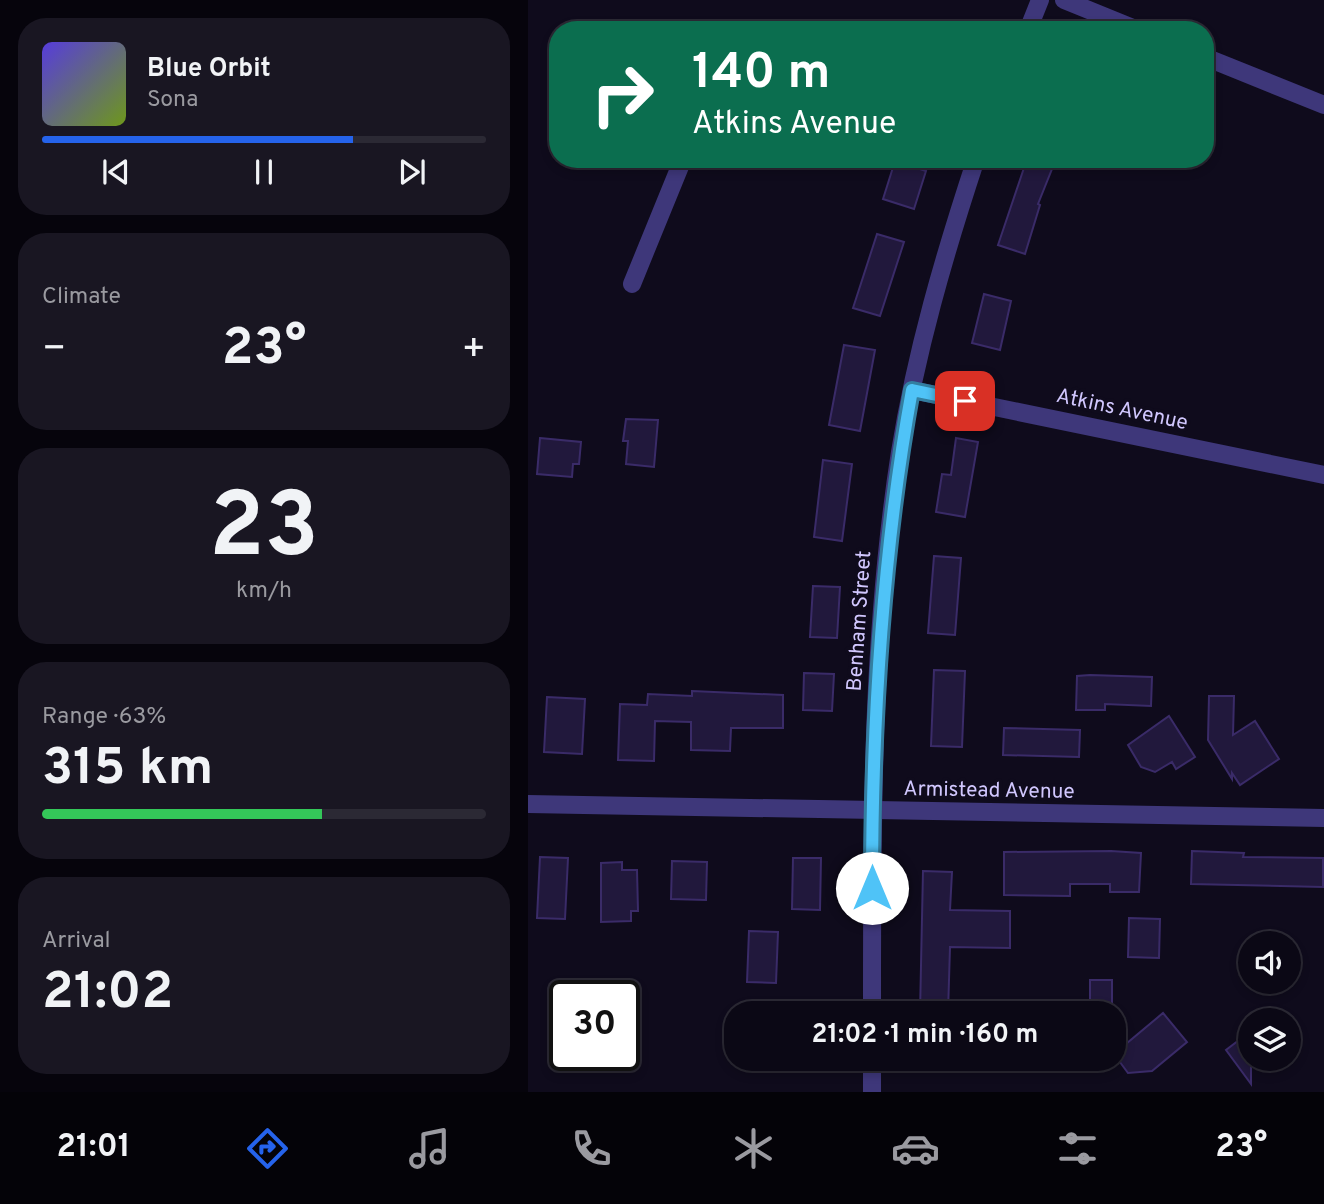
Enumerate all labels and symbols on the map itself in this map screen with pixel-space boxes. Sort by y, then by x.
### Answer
pin [935,371,995,431]
street label: Atkins Avenue [1054,383,1190,437]
street label: Benham Street [842,550,878,692]
street label: Armistead Avenue [903,776,1075,806]
position arrow [835,851,909,925]
speed limit sign: 30 [549,980,640,1071]

